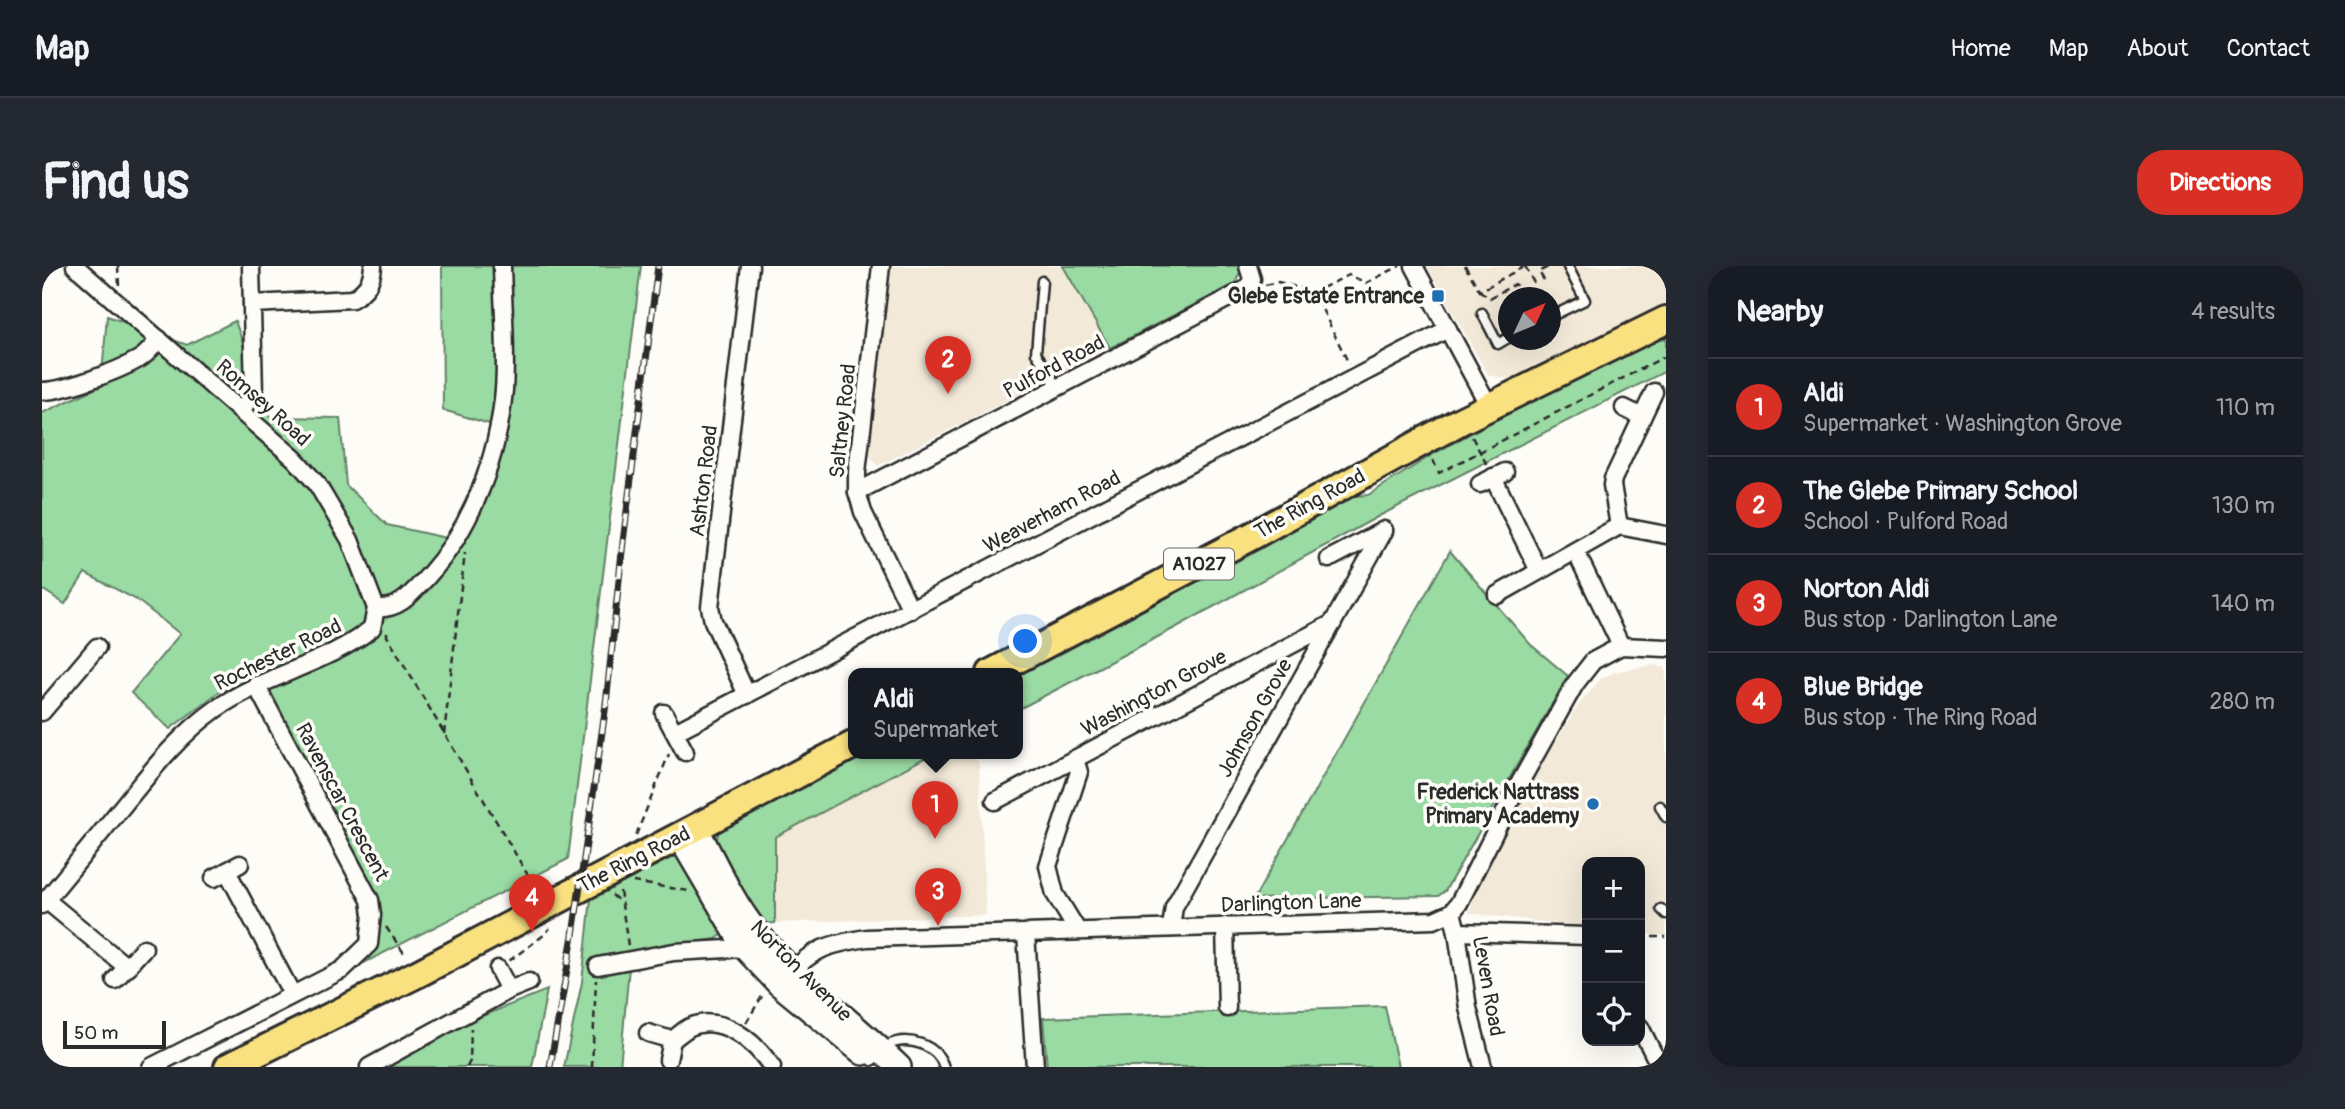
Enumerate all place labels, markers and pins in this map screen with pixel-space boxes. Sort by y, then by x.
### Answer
place label: Glebe Estate Entrance [1228,283,1425,310]
marker: Glebe Estate Entrance [1430,288,1446,304]
pin: 2 [925,336,971,394]
place label: Frederick Nattrass Primary Academy [1417,779,1580,830]
pin: 1 [912,781,958,839]
marker: Frederick Nattrass Primary Academy [1585,796,1601,812]
pin: 3 [915,868,961,926]
pin: 4 [509,874,555,932]

